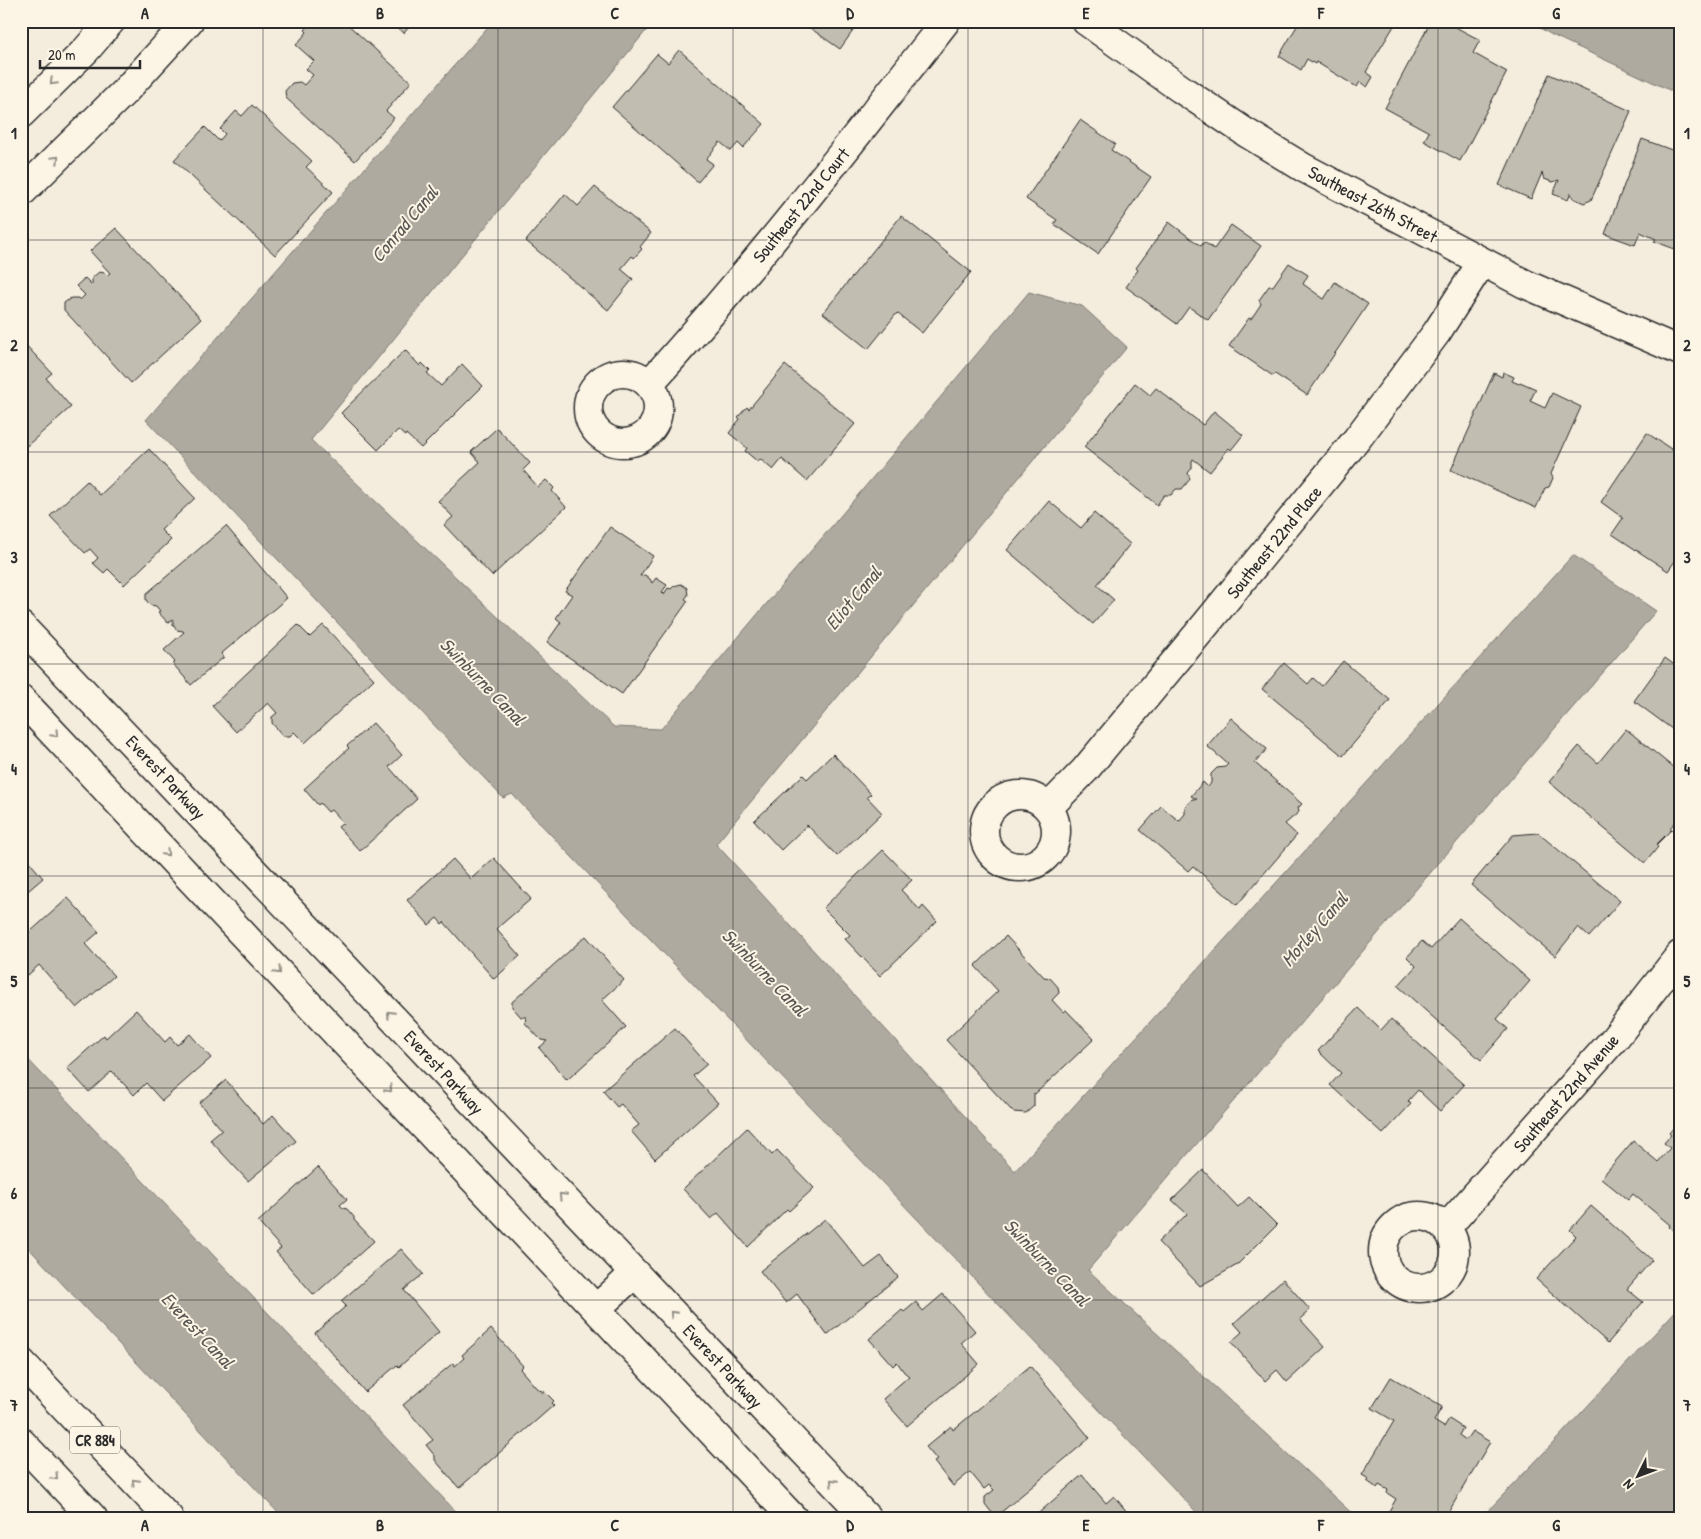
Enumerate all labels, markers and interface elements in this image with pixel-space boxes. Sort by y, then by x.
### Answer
text: A [141,2,149,24]
text: B [376,2,384,24]
text: C [611,2,620,24]
text: D [846,2,854,24]
text: E [1082,2,1090,24]
text: F [1317,2,1325,24]
text: G [1552,2,1560,24]
scale bar [40,38,140,70]
text: 20 m [48,44,75,65]
one-way arrow [50,76,59,85]
text: 1 [11,122,17,144]
text: 1 [1684,122,1690,144]
street label: Southeast 22nd Court [747,142,856,268]
one-way arrow [50,156,59,165]
street label: Southeast 26th Street [1304,159,1443,249]
water label: Conrad Canal [364,180,444,268]
text: 2 [10,334,18,356]
text: 2 [1683,334,1691,356]
street label: Southeast 22nd Place [1221,480,1327,604]
text: 3 [10,546,18,568]
text: 3 [1683,546,1691,568]
water label: Eliot Canal [819,560,888,635]
water label: Swinburne Canal [435,631,532,731]
one-way arrow [49,729,58,738]
street label: Everest Parkway [120,729,212,825]
text: 4 [11,758,17,780]
text: 4 [1684,758,1690,780]
one-way arrow [160,847,169,856]
water label: Morley Canal [1275,886,1354,972]
water label: Swinburne Canal [717,922,814,1022]
one-way arrow [272,965,281,974]
text: 5 [11,970,18,992]
text: 5 [1684,970,1691,992]
one-way arrow [387,1011,396,1020]
street label: Everest Parkway [398,1024,490,1120]
street label: Southeast 22nd Avenue [1507,1028,1625,1158]
one-way arrow [384,1083,393,1092]
text: 6 [11,1182,18,1204]
text: 6 [1684,1182,1691,1204]
one-way arrow [559,1192,568,1201]
water label: Swinburne Canal [999,1212,1096,1312]
water label: Everest Canal [156,1286,241,1375]
one-way arrow [670,1310,679,1319]
street label: Everest Parkway [677,1318,769,1414]
text: 7 [9,1394,18,1416]
text: 7 [1682,1394,1691,1416]
road number: CR 884 [70,1426,120,1454]
north arrow [1614,1452,1664,1502]
one-way arrow [49,1472,58,1481]
text: N [1618,1476,1638,1494]
one-way arrow [132,1479,141,1488]
one-way arrow [830,1479,839,1488]
text: A [141,1514,149,1536]
text: B [376,1514,384,1536]
text: C [611,1514,620,1536]
text: D [846,1514,854,1536]
text: E [1082,1514,1090,1536]
text: F [1317,1514,1325,1536]
text: G [1552,1514,1560,1536]

